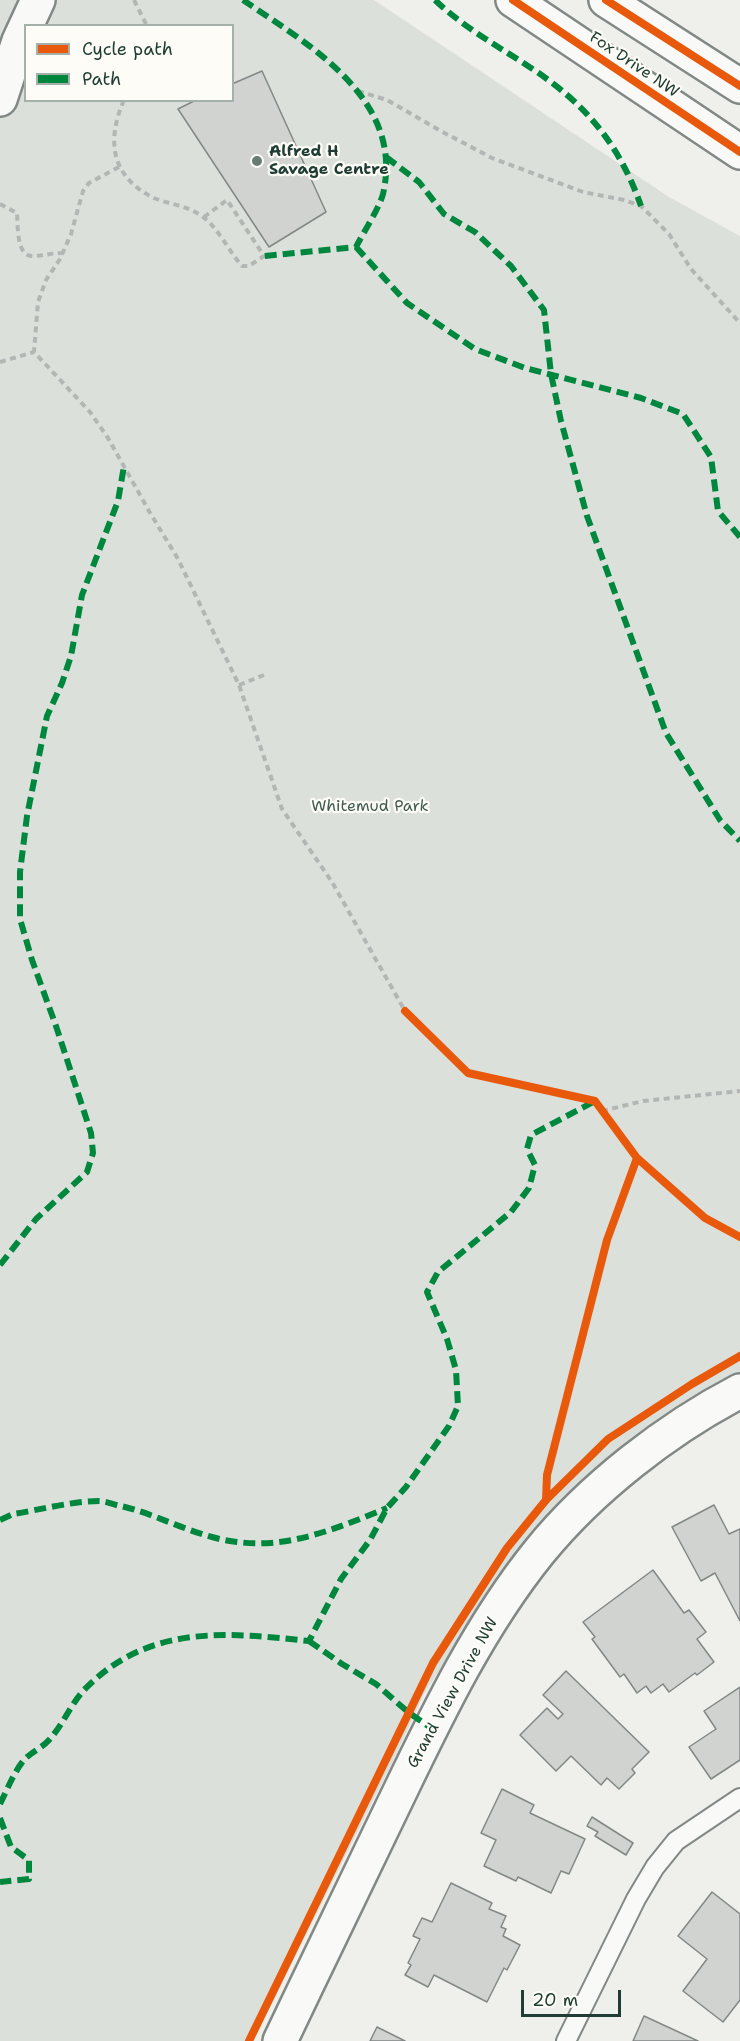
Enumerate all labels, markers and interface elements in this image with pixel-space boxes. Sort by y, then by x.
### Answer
legend [24,24,234,102]
street label: Fox Drive NW [586,28,682,102]
text: Cycle path [82,37,173,61]
text: Path [82,67,121,91]
place label: Alfred H Savage Centre [269,142,389,180]
marker: Alfred H Savage Centre [250,154,264,168]
park label: Whitemud Park [311,797,429,817]
street label: Grand View Drive NW [404,1614,502,1772]
scale bar [524,1978,624,2016]
text: 20 m [532,1988,578,2012]

